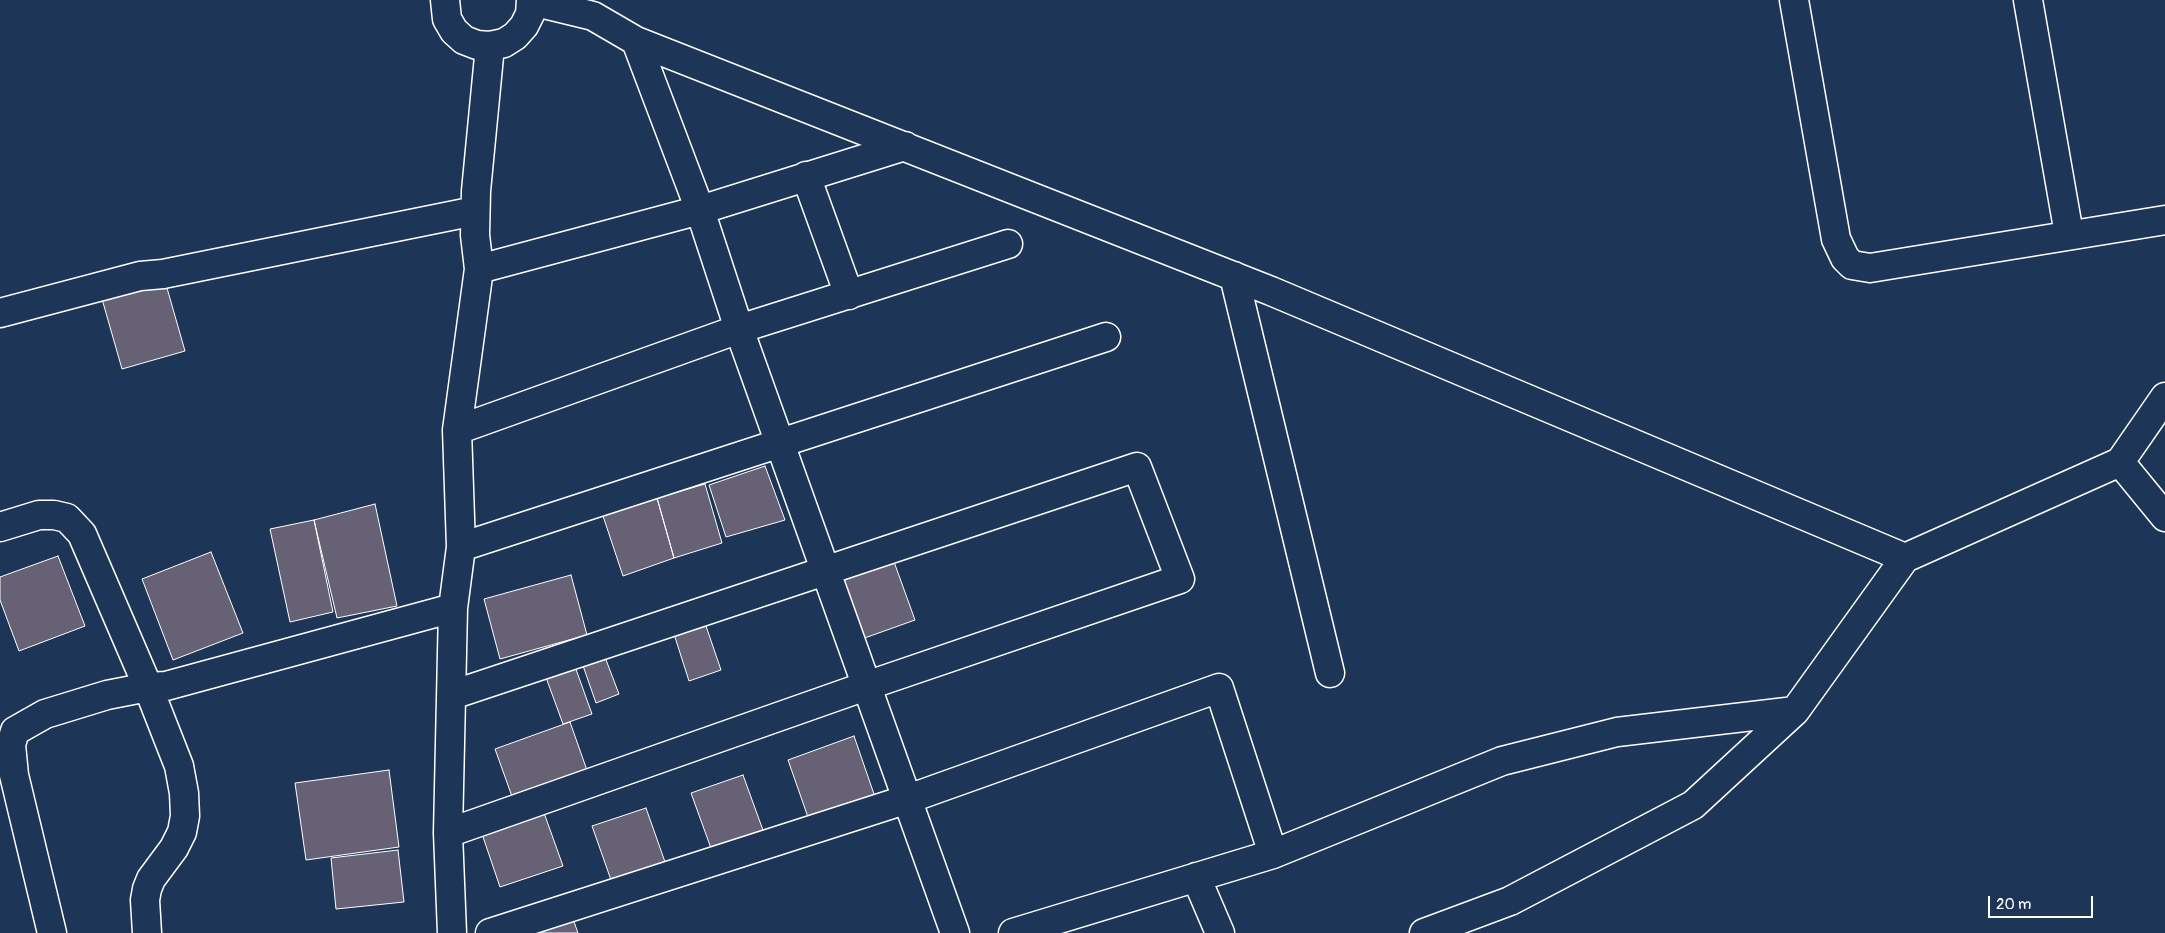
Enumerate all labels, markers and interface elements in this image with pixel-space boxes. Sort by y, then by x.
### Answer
scale bar [1990,886,2095,918]
text: 20 m [1996,895,2031,914]

